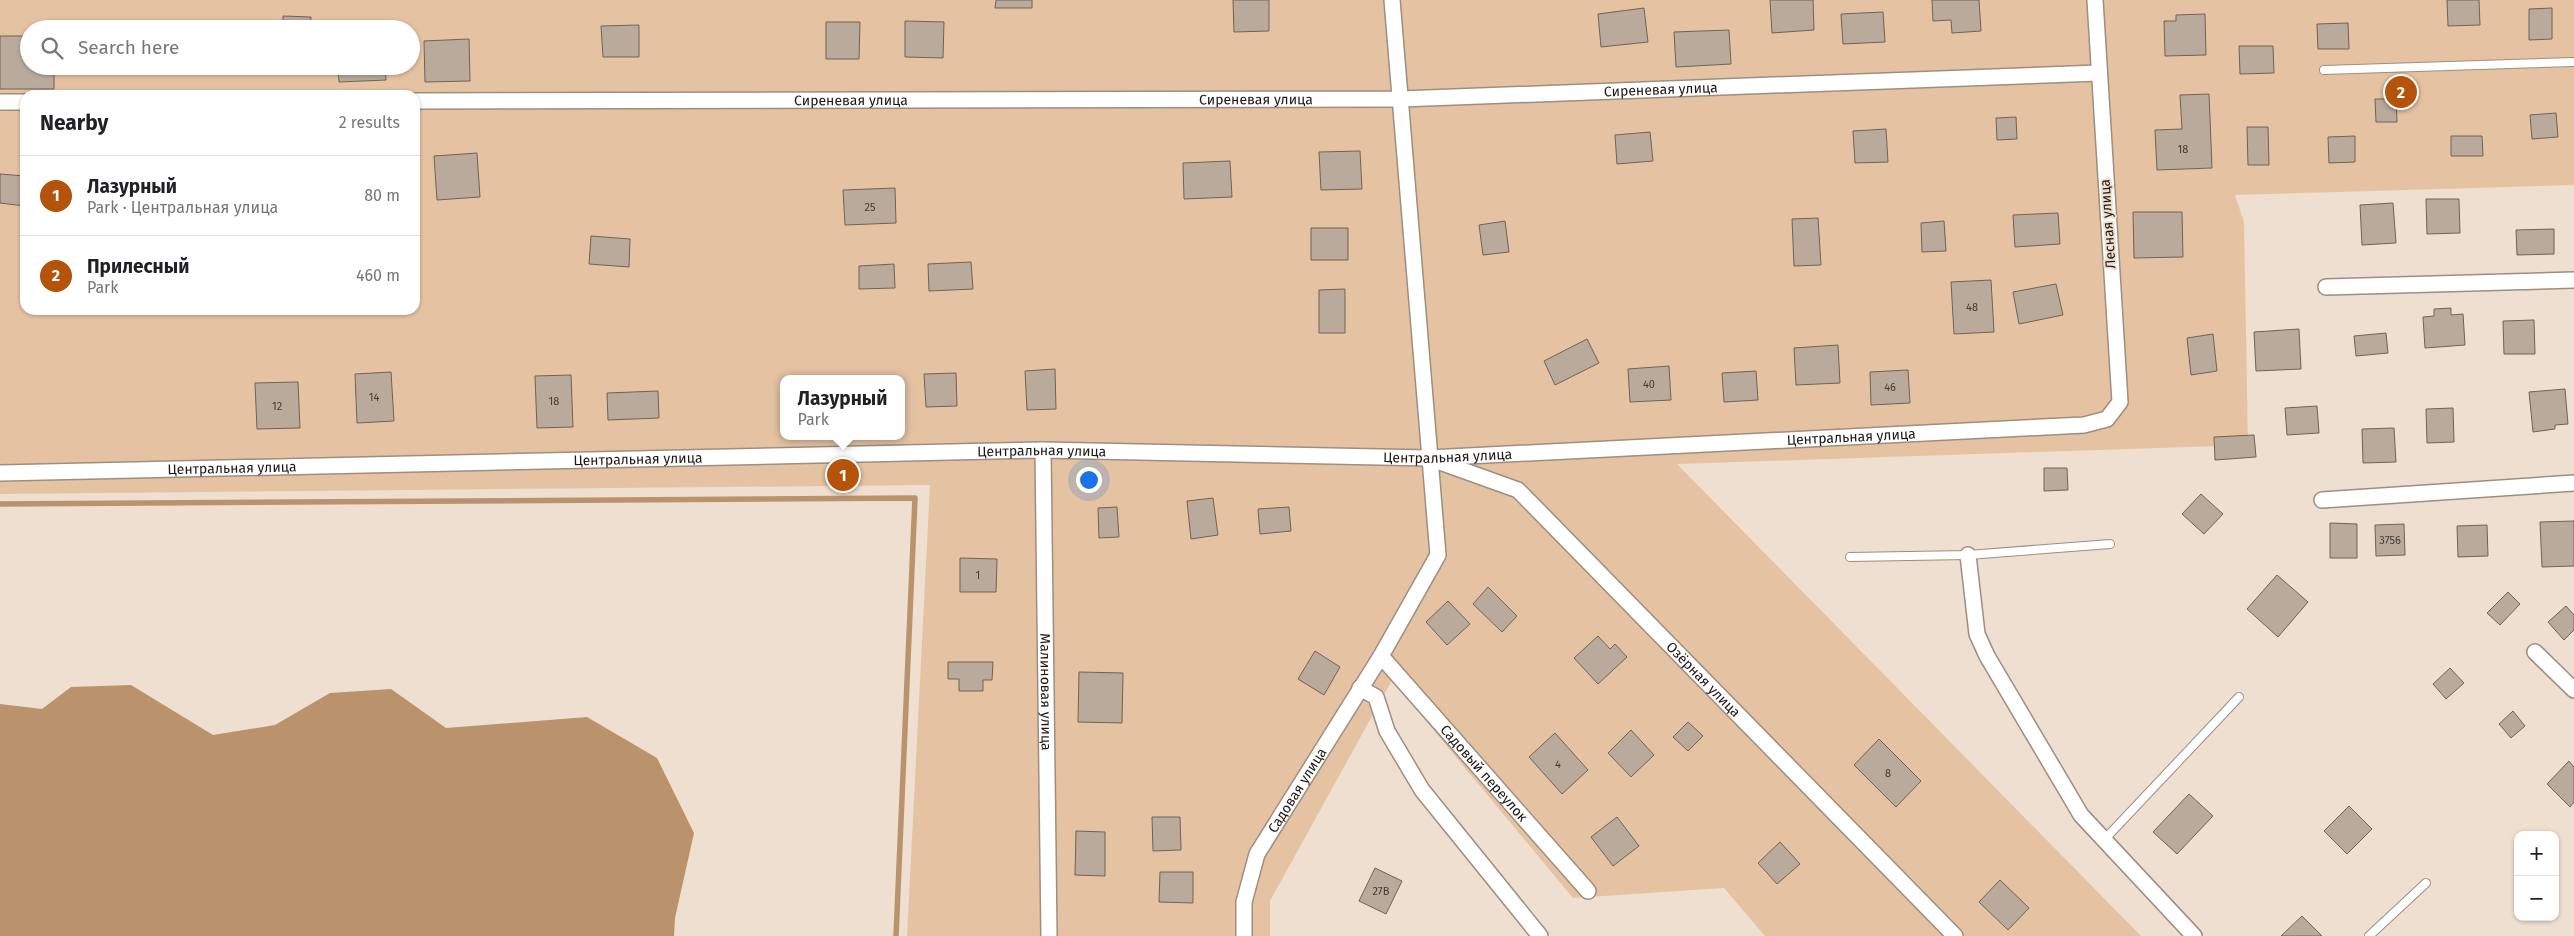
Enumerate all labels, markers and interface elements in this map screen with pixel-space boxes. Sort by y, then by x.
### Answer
search box [20,20,420,75]
icon: search [38,34,66,62]
text: Search here [78,36,179,59]
pin: 2 [2385,73,2417,111]
street label: Сиреневая улица [1604,79,1718,100]
street label: Сиреневая улица [1199,91,1313,108]
street label: Сиреневая улица [794,92,908,109]
text: Nearby [40,110,108,136]
text: 2 results [339,113,400,132]
house number: 18 [2178,143,2188,156]
text: Лазурный [87,175,177,198]
street label: Лесная улица [2096,179,2120,269]
text: 1 [52,186,60,205]
text: 80 m [364,186,400,205]
text: Park · Центральная улица [87,198,278,217]
house number: 25 [865,201,876,214]
text: Прилесный [87,255,189,278]
text: 2 [52,266,60,285]
text: 460 m [356,266,400,285]
text: Park [87,278,119,297]
house number: 48 [1966,301,1978,314]
popup [780,375,905,440]
house number: 40 [1643,378,1655,391]
house number: 46 [1884,381,1896,394]
text: Лазурный [798,387,887,410]
house number: 14 [369,391,379,404]
house number: 18 [549,395,559,408]
house number: 12 [272,400,282,413]
text: Park [798,410,829,429]
street label: Центральная улица [1786,425,1916,448]
street label: Центральная улица [977,441,1106,460]
street label: Центральная улица [1383,445,1513,467]
street label: Центральная улица [573,449,703,469]
pin: 1 [827,456,859,494]
street label: Центральная улица [167,458,297,478]
your location [1076,467,1102,493]
house number: 3756 [2379,534,2401,547]
house number: 1 [976,569,980,582]
street label: Малиновая улица [1037,633,1055,751]
street label: Озёрная улица [1663,638,1744,721]
street label: Садовый переулок [1437,721,1532,826]
street label: Садовая улица [1264,745,1330,836]
house number: 4 [1555,758,1561,771]
house number: 8 [1885,767,1891,780]
map controls [2514,831,2559,921]
button: + [2514,831,2559,876]
button: − [2514,876,2559,921]
house number: 27В [1373,885,1390,898]

